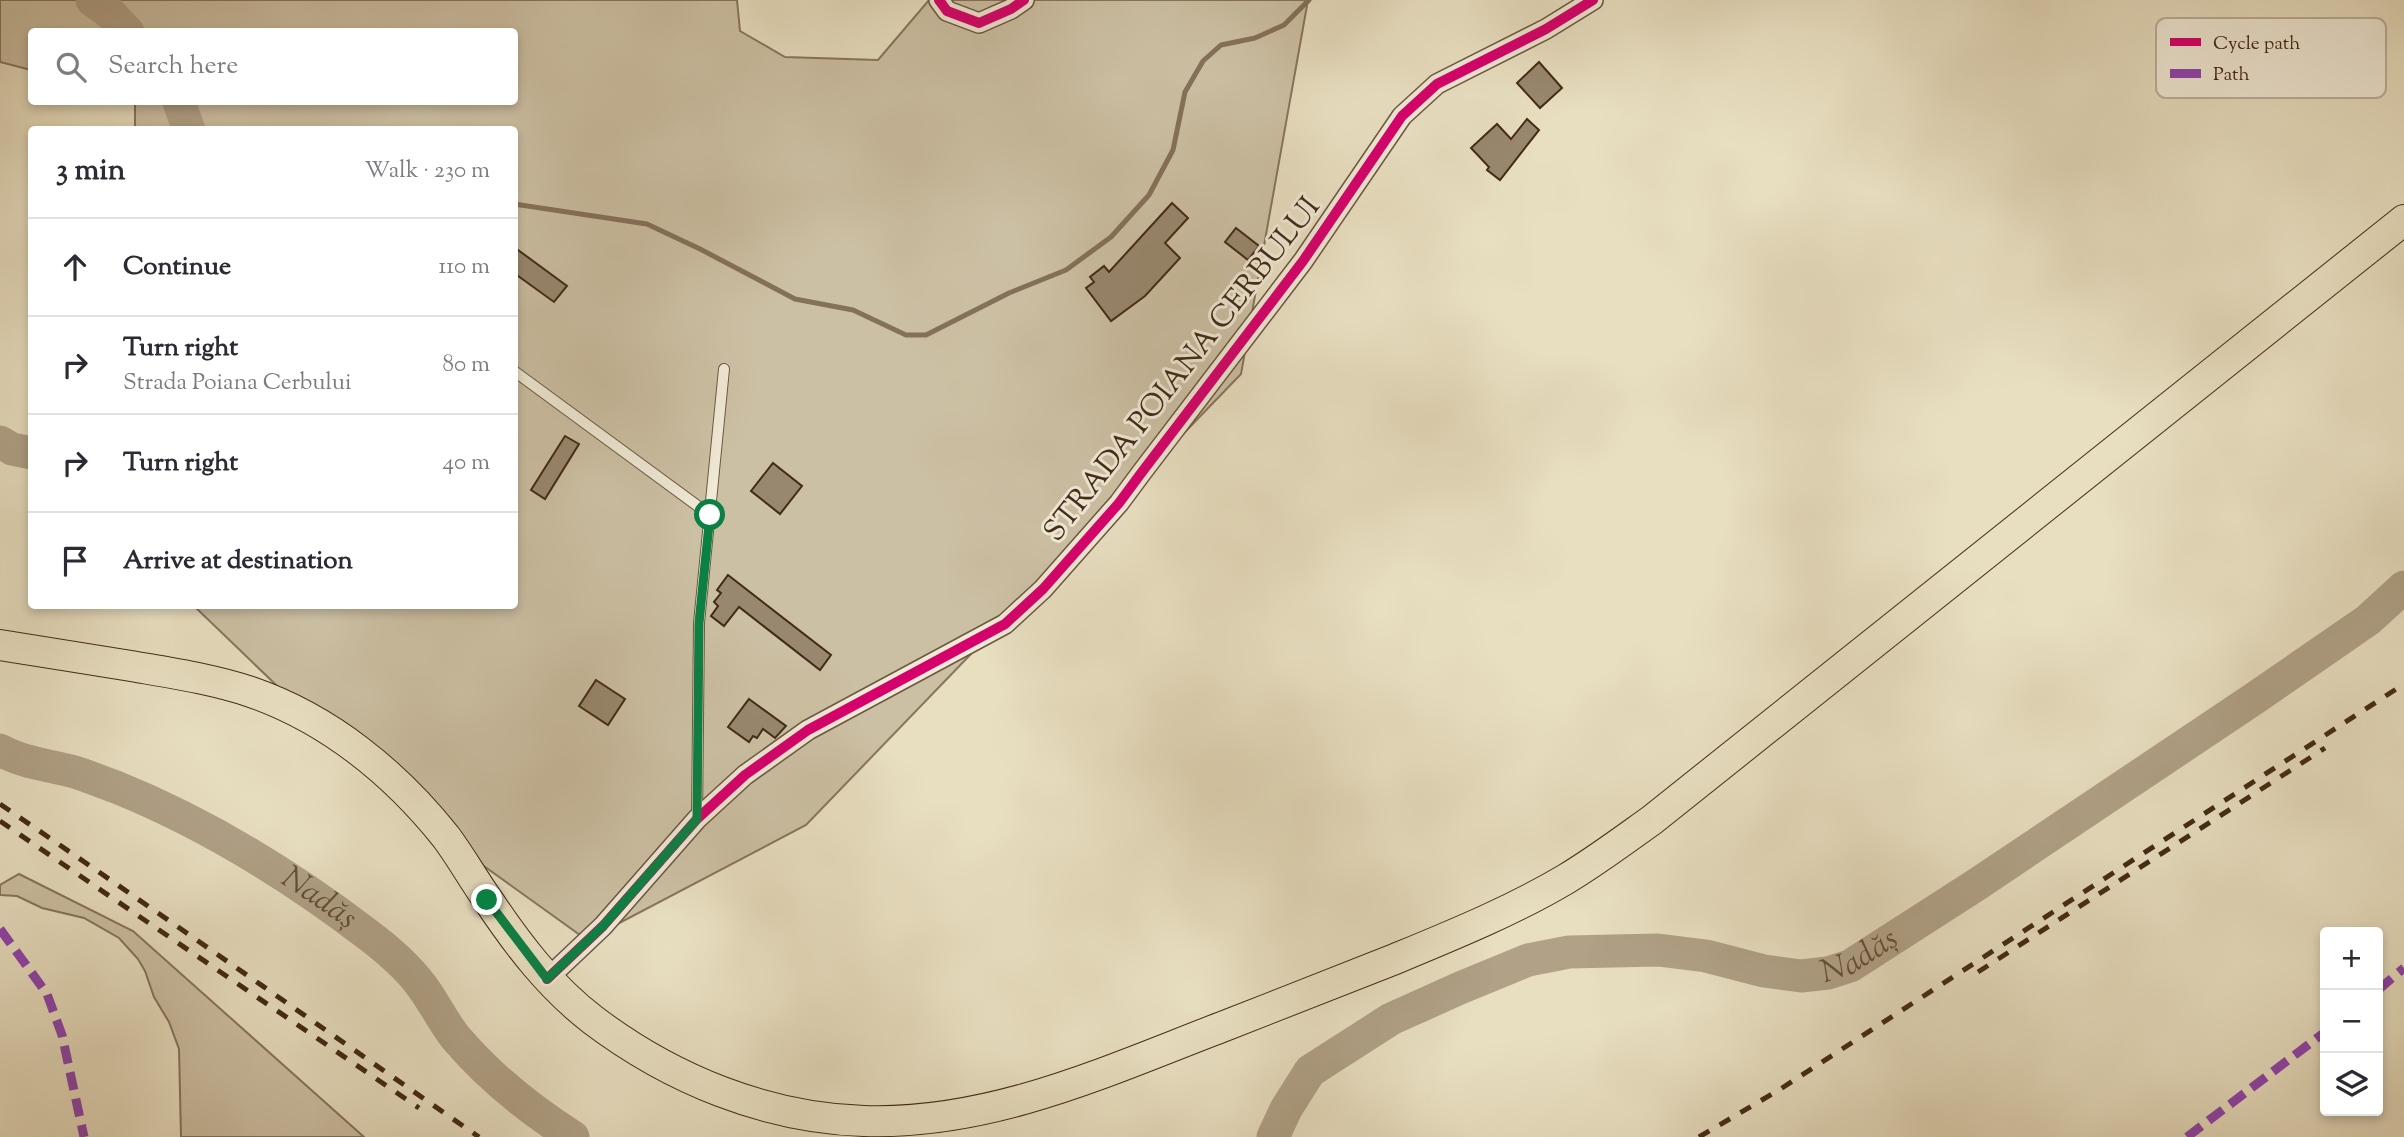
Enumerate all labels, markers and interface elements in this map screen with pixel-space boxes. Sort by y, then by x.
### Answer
legend [2156,18,2386,98]
search box [28,28,518,105]
text: Cycle path [2213,31,2300,58]
icon: search [52,48,90,86]
text: Search here [108,48,238,85]
text: Path [2213,62,2250,89]
text: 3 min [56,150,126,193]
text: Walk · 230 m [364,155,490,188]
street label: STRADA POIANA CERBULUI [1034,188,1332,552]
icon: ahead [56,248,94,286]
text: Continue [123,249,231,286]
text: 110 m [439,251,490,284]
text: Turn right [123,330,238,367]
icon: right [56,346,94,384]
text: 80 m [442,349,490,382]
text: Strada Poiana Cerbului [123,367,352,400]
icon: right [56,444,94,482]
text: Turn right [123,445,238,482]
text: 40 m [443,447,490,480]
route start [694,499,725,530]
icon: arrive [56,542,94,580]
text: Arrive at destination [123,543,353,580]
water label: Nadăș [271,856,366,942]
route end [471,884,502,915]
water label: Nadăș [1815,918,1908,997]
map controls [2320,927,2383,1116]
button: + [2320,927,2383,990]
button: − [2320,990,2383,1053]
button: layers [2320,1053,2383,1116]

